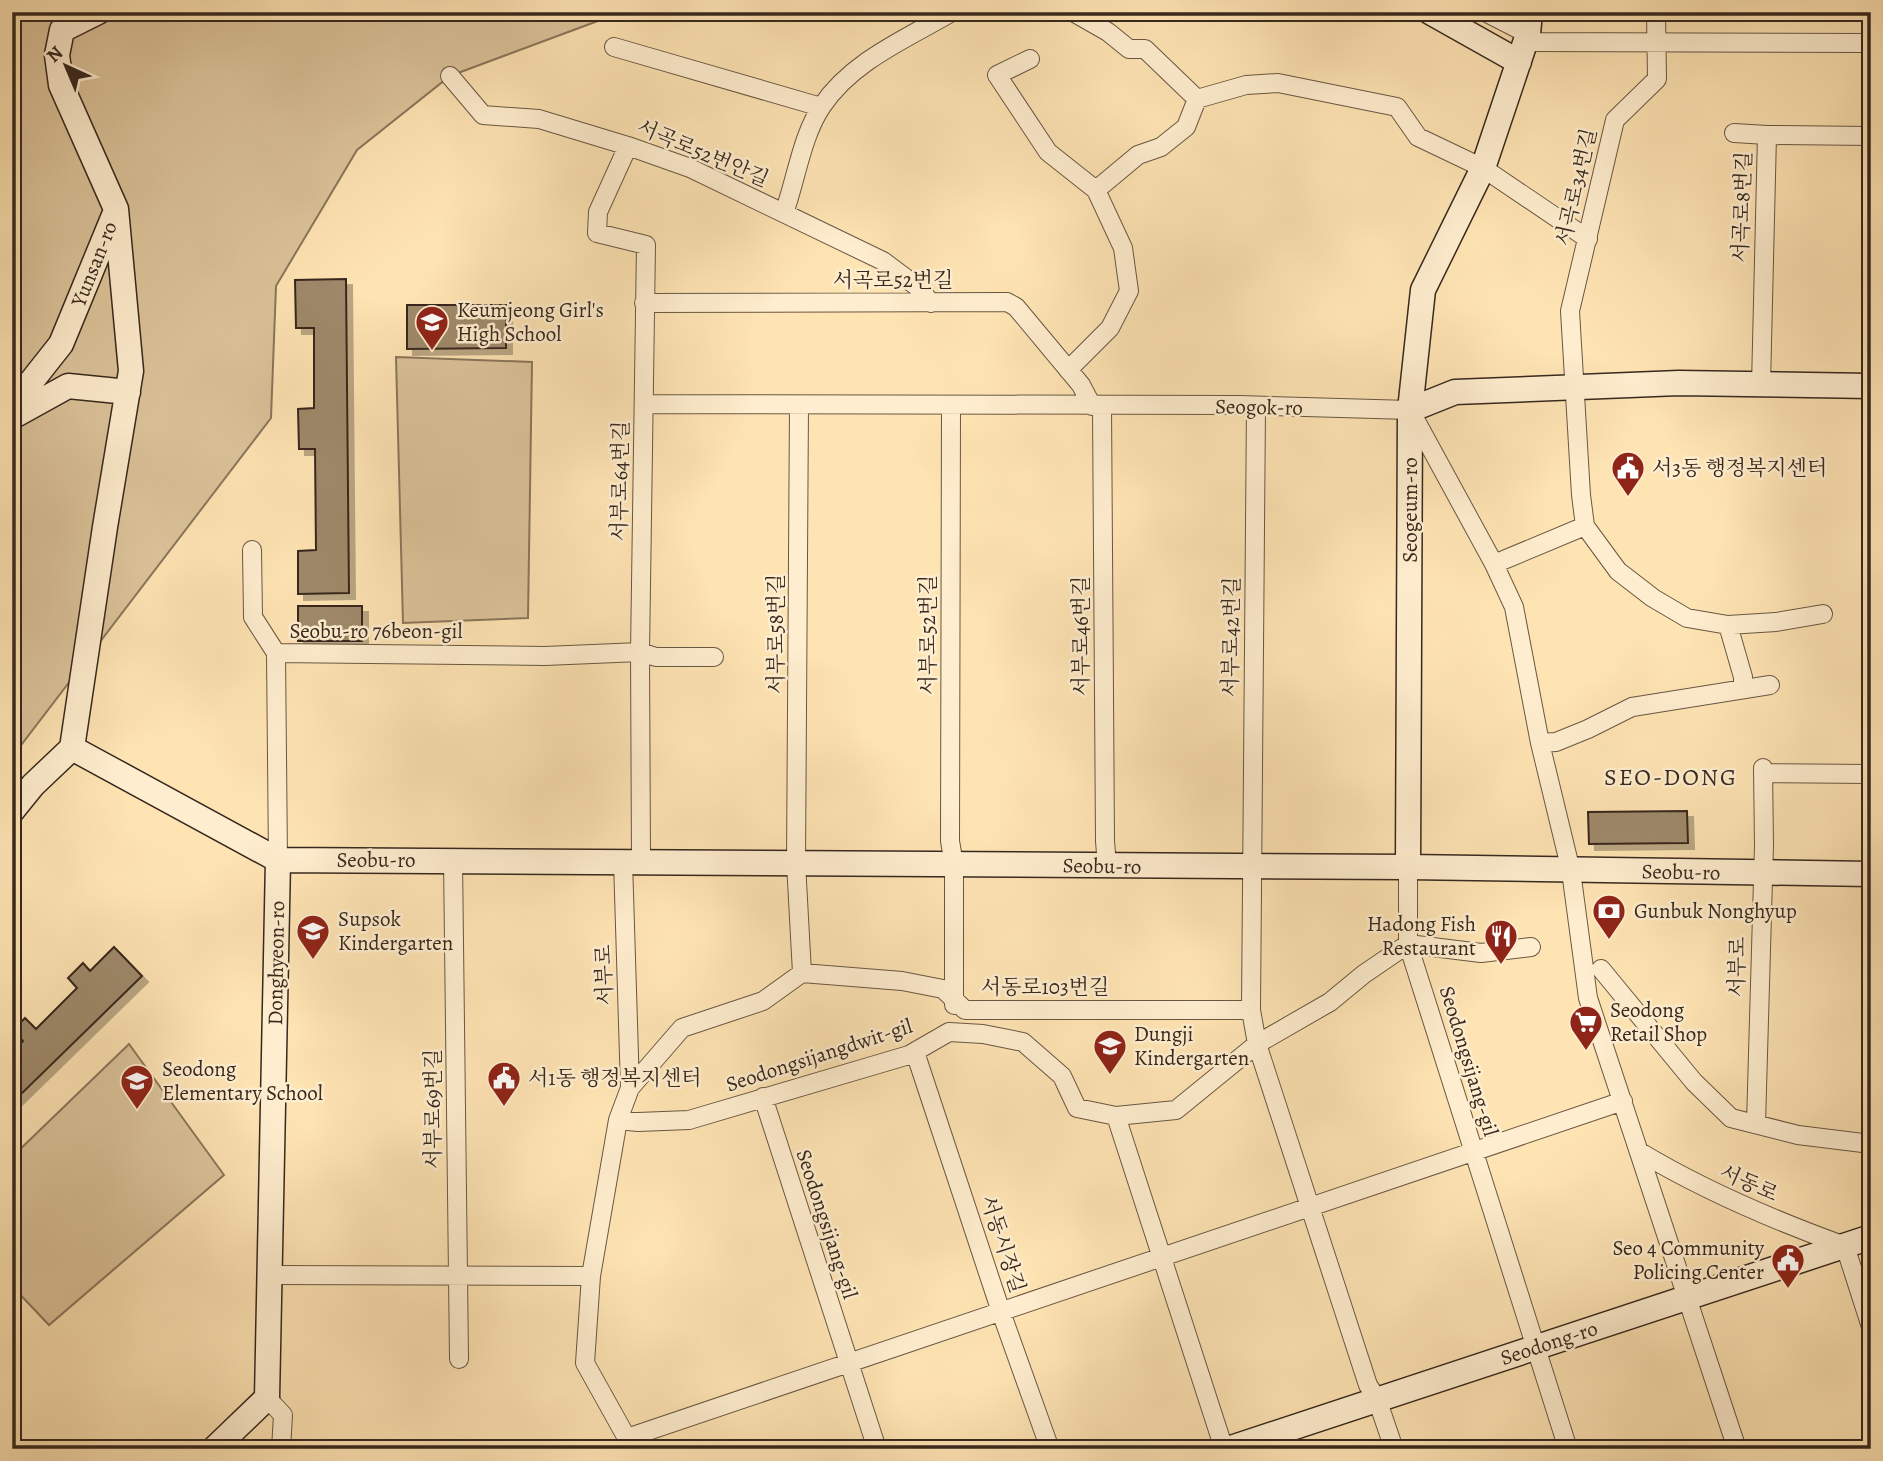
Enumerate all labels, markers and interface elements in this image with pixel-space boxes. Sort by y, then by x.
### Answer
north arrow [32,32,102,102]
text: N [41,40,69,69]
street label: 서곡로52번안길 [633,113,773,193]
street label: 서곡로34번길 [1549,126,1603,248]
street label: 서곡로8번길 [1726,151,1758,263]
street label: Yunsan-ro [64,217,124,312]
street label: 서곡로52번길 [833,266,953,294]
place label: Keumjeong Girl's High School [457,296,604,348]
school or university icon: Keumjeong Girl's High School [413,303,451,352]
street label: Seogok-ro [1215,392,1303,422]
street label: 서부로64번길 [605,420,635,542]
public building icon: 서3동 행정복지센터 [1609,449,1647,498]
place label: 서3동 행정복지센터 [1652,454,1827,482]
street label: Seogeum-ro [1396,457,1424,563]
street label: 서부로58번길 [762,574,790,694]
street label: 서부로52번길 [914,575,942,695]
street label: 서부로46번길 [1067,576,1095,696]
street label: 서부로42번길 [1216,576,1246,698]
street label: Seobu-ro 76beon-gil [289,617,463,645]
district label: SEO-DONG [1604,761,1738,793]
street label: Seobu-ro [337,846,415,874]
street label: Seobu-ro [1062,851,1142,881]
street label: Seobu-ro [1641,857,1721,887]
bank icon: Gunbuk Nonghyup [1590,892,1628,941]
place label: Gunbuk Nonghyup [1634,897,1797,925]
street label: Donghyeon-ro [261,900,291,1026]
place label: Supsok Kindergarten [338,905,453,957]
place label: Hadong Fish Restaurant [1367,910,1476,962]
school or university icon: Supsok Kindergarten [294,912,332,961]
restaurant icon: Hadong Fish Restaurant [1482,917,1520,966]
street label: 서부로 [1722,936,1752,998]
street label: 서부로 [589,944,619,1006]
street label: 서동로103번길 [981,973,1109,1001]
street label: Seodongsijang-gil [1433,983,1505,1139]
place label: Seodong Retail Shop [1610,996,1707,1048]
supermarket icon: Seodong Retail Shop [1567,1003,1605,1052]
street label: Seodongsijangdwit-gil [722,1012,916,1098]
place label: Dungji Kindergarten [1134,1020,1249,1072]
school or university icon: Dungji Kindergarten [1091,1027,1129,1076]
street label: 서부로69번길 [419,1049,447,1169]
place label: Seodong Elementary School [162,1055,323,1107]
public building icon: 서1동 행정복지센터 [485,1059,523,1108]
school or university icon: Seodong Elementary School [118,1062,156,1111]
place label: 서1동 행정복지센터 [528,1064,702,1092]
street label: Seodongsijang-gil [790,1146,864,1302]
street label: 서동로 [1716,1158,1782,1208]
street label: 서동시장길 [974,1191,1032,1297]
place label: Seo 4 Community Policing Center [1612,1234,1765,1286]
public building icon: Seo 4 Community Policing Center [1769,1241,1807,1290]
street label: Seodong-ro [1497,1314,1601,1372]

